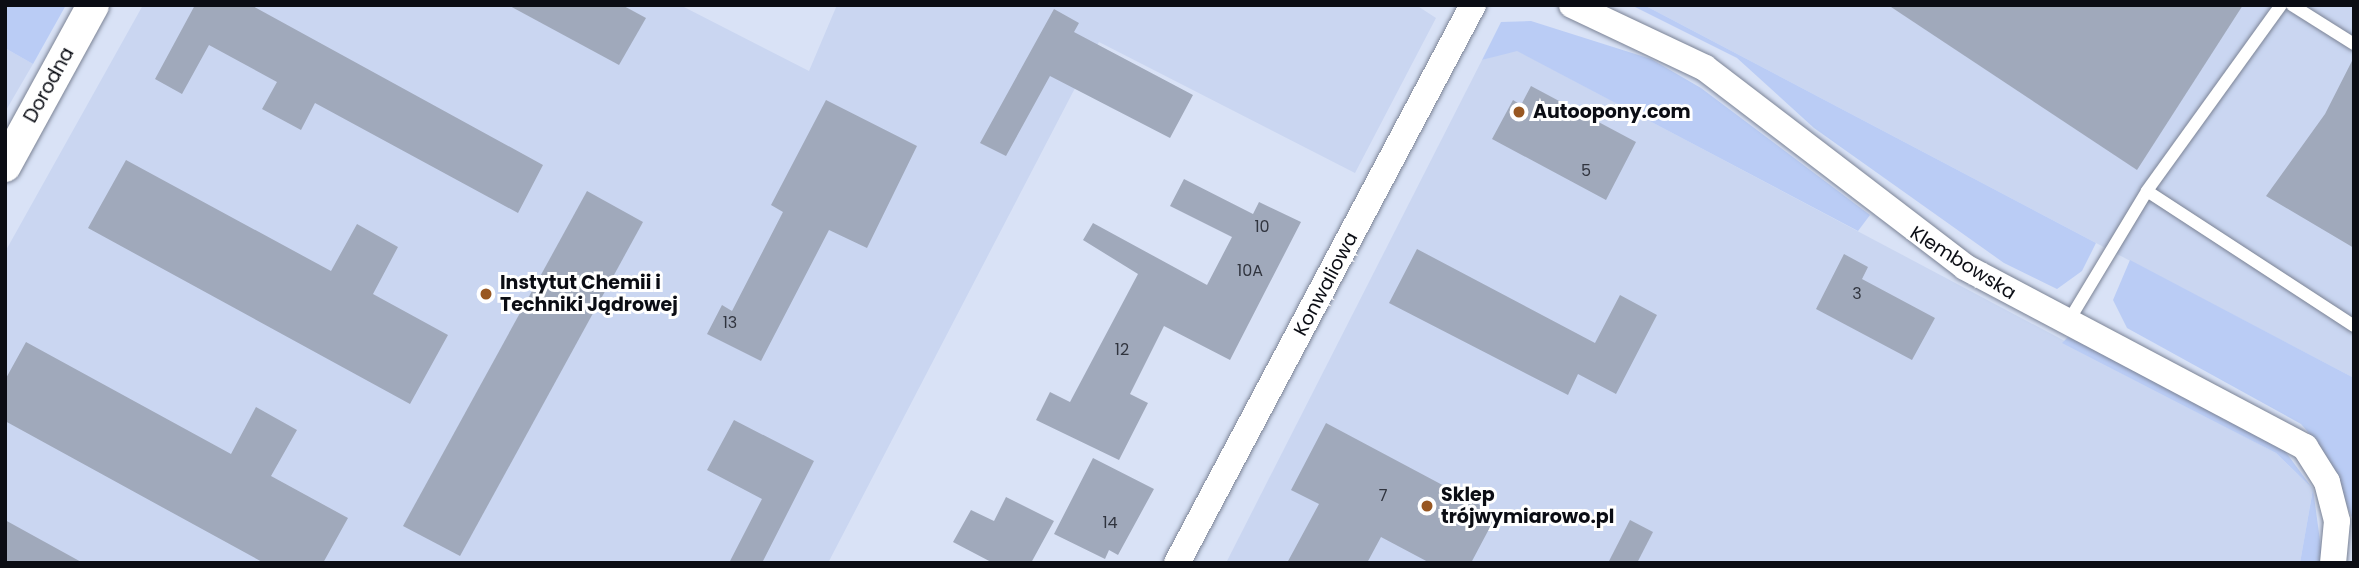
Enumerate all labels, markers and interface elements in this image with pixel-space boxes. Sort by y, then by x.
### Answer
street label: Dorodna [19,43,79,127]
place label: Autoopony.com [1533,101,1691,123]
marker: Autoopony.com [1511,104,1527,120]
house number: 5 [1581,161,1591,181]
house number: 10 [1254,217,1270,237]
street label: Klembowska [1906,221,2020,305]
street label: Konwaliowa [1289,228,1363,340]
house number: 10A [1237,261,1263,281]
place label: Instytut Chemii i Techniki Jądrowej [500,272,678,316]
house number: 3 [1852,284,1862,304]
marker: Instytut Chemii i Techniki Jądrowej [478,286,494,302]
house number: 13 [723,313,737,333]
house number: 12 [1115,340,1129,360]
place label: Sklep trójwymiarowo.pl [1441,484,1614,528]
house number: 7 [1379,486,1387,506]
marker: Sklep trójwymiarowo.pl [1419,498,1435,514]
house number: 14 [1102,513,1118,533]

